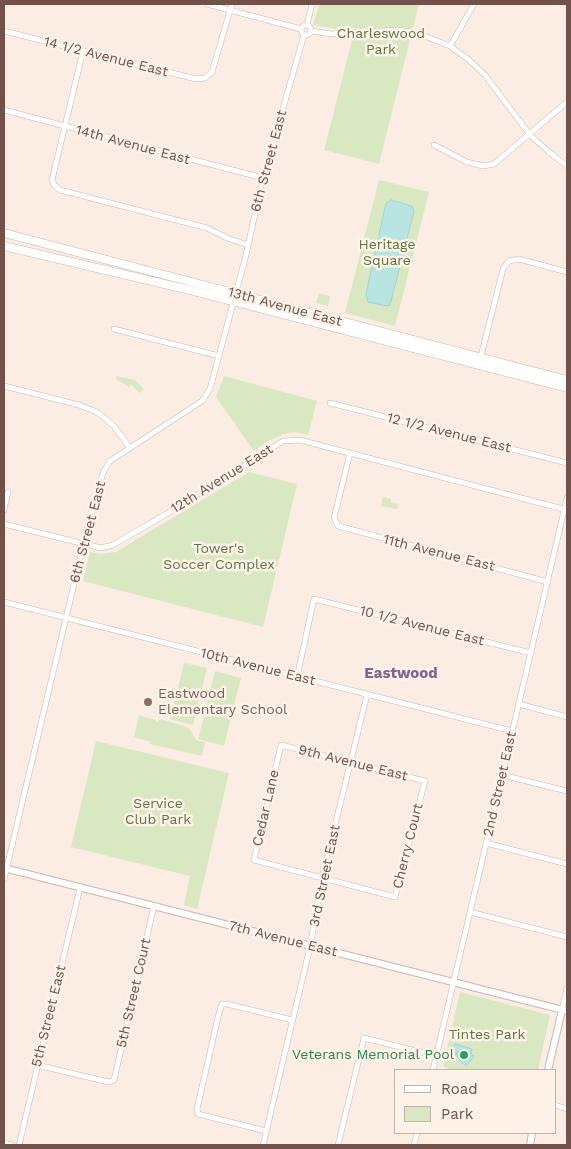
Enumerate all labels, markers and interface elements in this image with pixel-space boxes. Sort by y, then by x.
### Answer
park label: Charleswood Park [337,26,425,58]
street label: 14 1/2 Avenue East [42,33,170,81]
street label: 6th Street East [247,108,291,214]
street label: 14th Avenue East [74,122,192,168]
park label: Heritage Square [359,237,415,270]
street label: 13th Avenue East [226,284,344,330]
street label: 12 1/2 Avenue East [385,409,513,457]
street label: 12th Avenue East [168,441,276,517]
street label: 6th Street East [66,479,110,585]
street label: 11th Avenue East [381,531,497,575]
park label: Tower's Soccer Complex [163,541,275,574]
street label: 10 1/2 Avenue East [358,602,486,650]
street label: 10th Avenue East [199,645,317,689]
district label: Eastwood [364,665,438,683]
place label: Eastwood Elementary School [158,686,287,719]
marker: Eastwood Elementary School [142,696,154,708]
street label: 2nd Street East [480,730,520,838]
street label: 9th Avenue East [296,741,410,785]
street label: Cedar Lane [249,768,283,848]
park label: Service Club Park [125,796,191,829]
street label: Cherry Court [389,801,427,891]
street label: 3rd Street East [306,823,344,929]
street label: 7th Avenue East [227,917,339,961]
street label: 5th Street Court [113,936,155,1050]
street label: 5th Street East [28,963,70,1069]
park label: Tintes Park [449,1027,525,1043]
place label: Veterans Memorial Pool [292,1047,454,1063]
marker: Veterans Memorial Pool [458,1049,470,1061]
legend [394,1069,556,1134]
text: Road [441,1080,478,1098]
text: Park [441,1105,473,1123]

